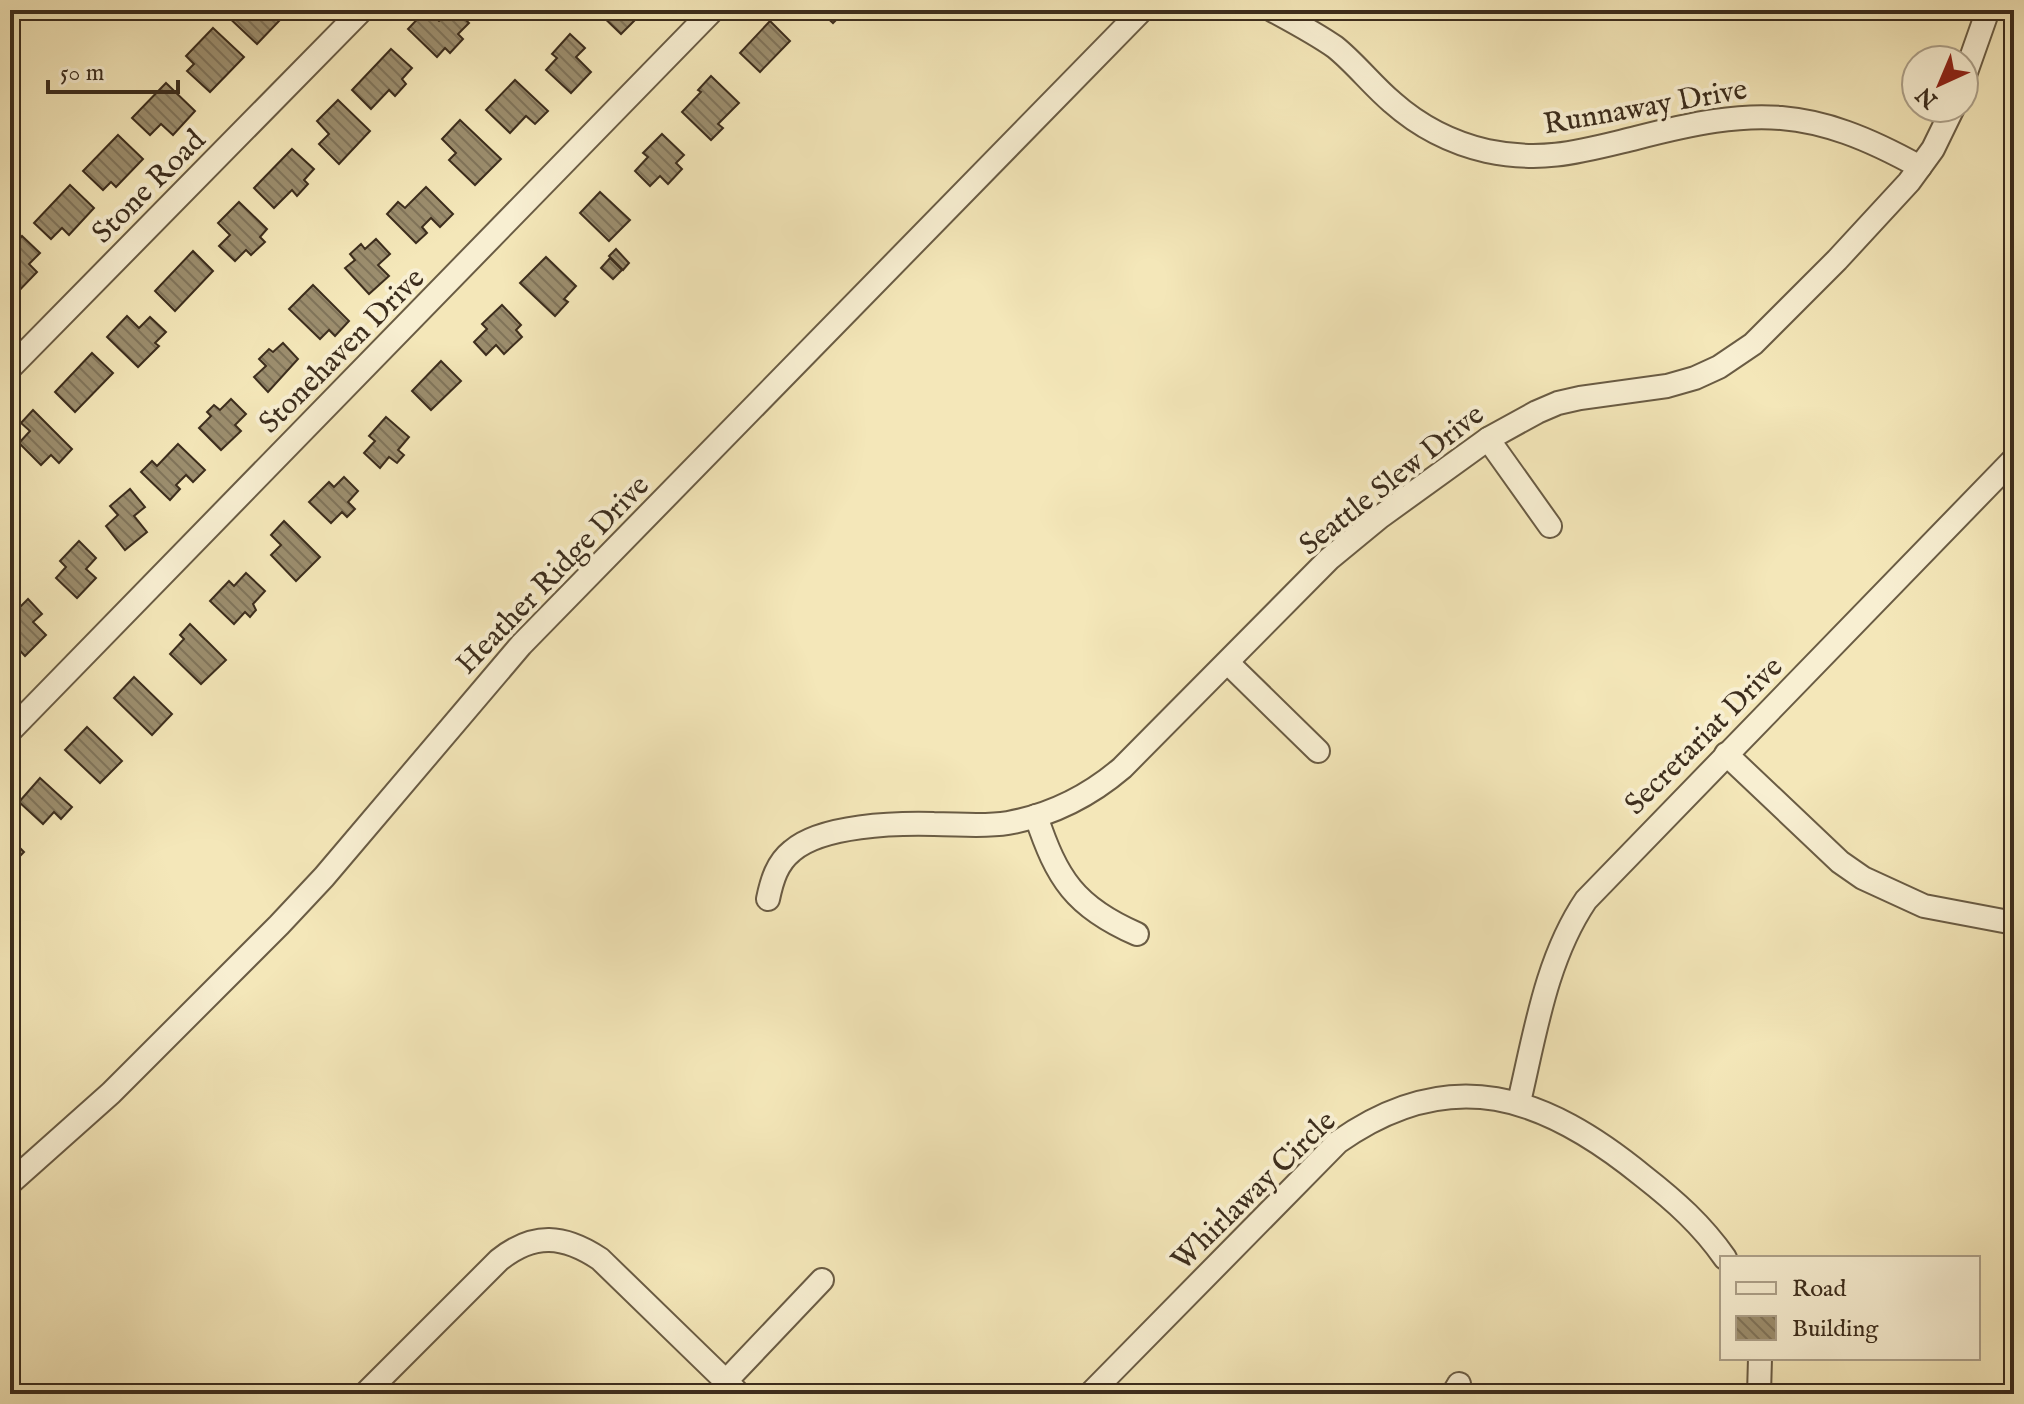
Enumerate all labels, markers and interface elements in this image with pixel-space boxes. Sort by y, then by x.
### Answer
scale bar [48,44,178,94]
north arrow [1900,44,1980,124]
text: 50 m [60,58,104,89]
street label: Runnaway Drive [1540,71,1750,145]
text: N [1911,80,1945,114]
street label: Stone Road [84,122,215,252]
street label: Stonehaven Drive [251,260,433,442]
street label: Seattle Slew Drive [1292,397,1492,565]
street label: Heather Ridge Drive [449,468,658,683]
street label: Secretariat Drive [1617,649,1792,824]
street label: Whirlaway Circle [1164,1103,1345,1280]
legend [1720,1256,1980,1360]
text: Road [1792,1274,1846,1305]
text: Building [1792,1314,1879,1345]

